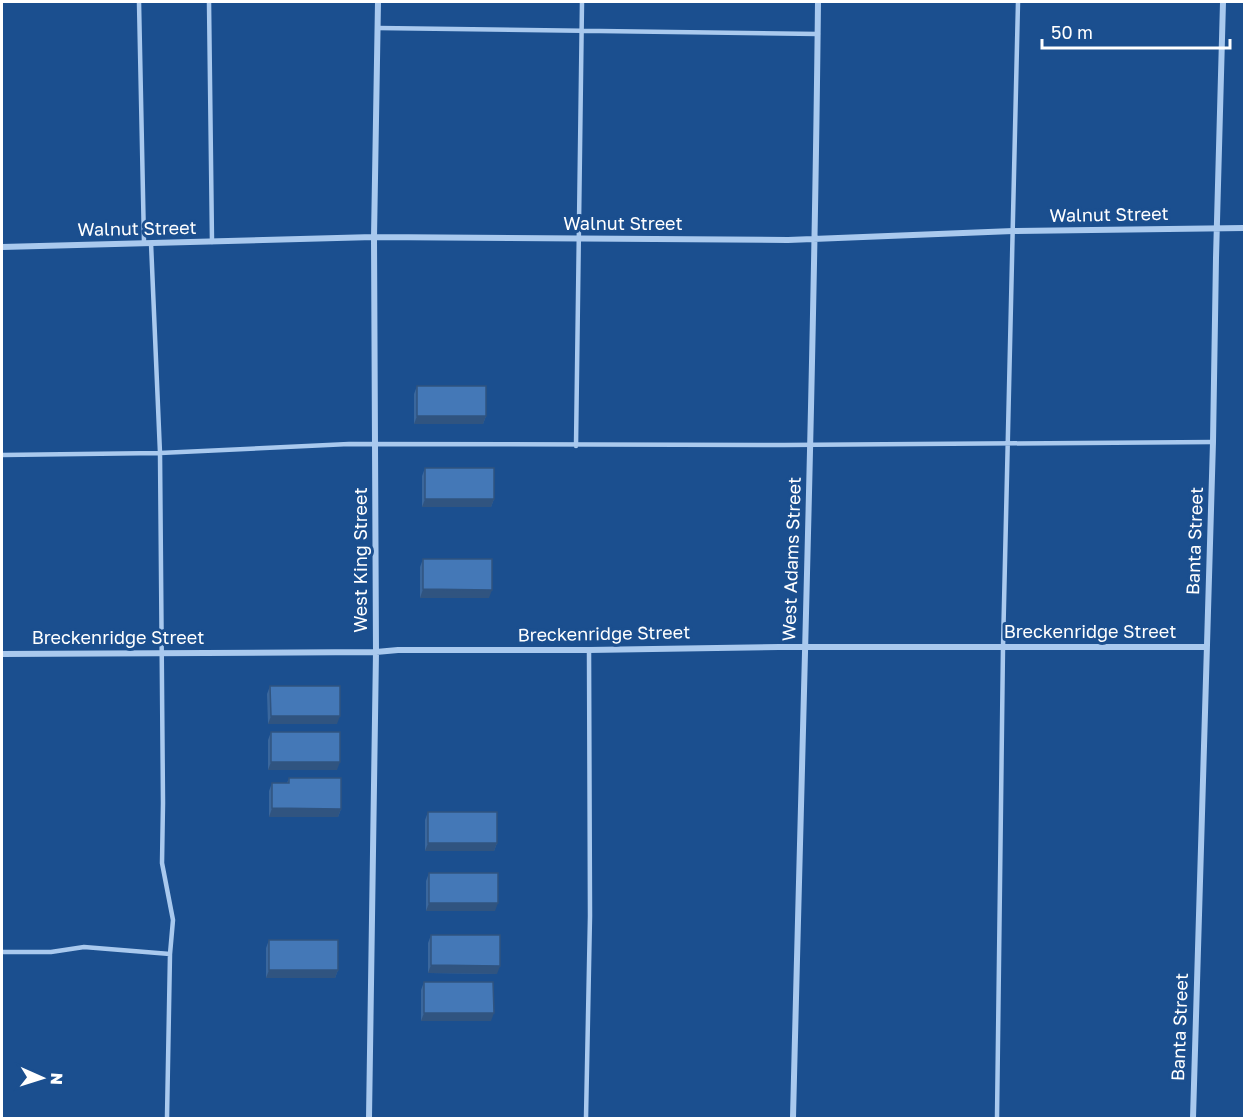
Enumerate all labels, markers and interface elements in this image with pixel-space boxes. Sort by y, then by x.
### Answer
scale bar [1042,12,1230,50]
text: 50 m [1051,21,1093,43]
street label: Walnut Street [1049,202,1169,226]
street label: Walnut Street [563,212,683,234]
street label: Walnut Street [77,216,197,240]
street label: West Adams Street [777,476,805,642]
street label: Banta Street [1181,486,1207,595]
street label: West King Street [349,487,371,633]
street label: Breckenridge Street [517,620,691,646]
street label: Breckenridge Street [1004,620,1176,642]
street label: Breckenridge Street [32,626,204,648]
street label: Banta Street [1166,972,1192,1081]
north arrow [12,1048,72,1108]
text: N [47,1072,67,1085]

